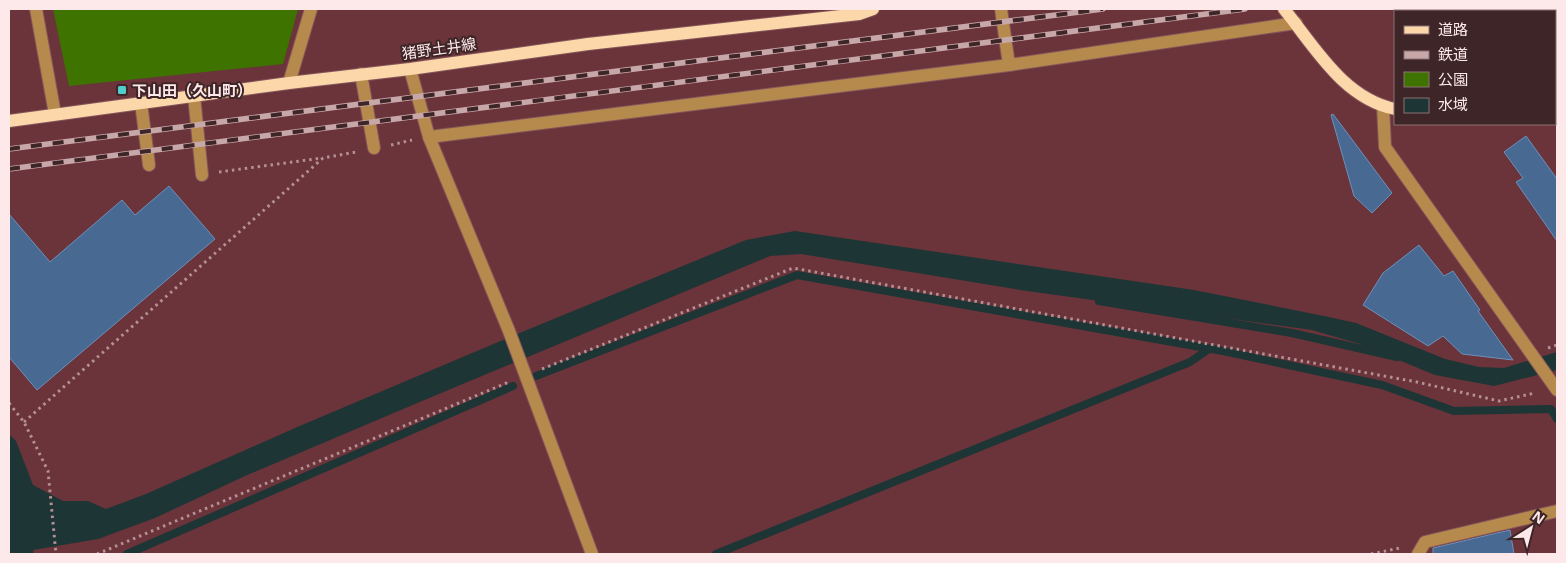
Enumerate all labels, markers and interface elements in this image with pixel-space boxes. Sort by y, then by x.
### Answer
legend [1394,10,1556,125]
text: 道路 [1438,19,1468,39]
street label: 猪野土井線 [400,33,478,63]
text: 鉄道 [1438,44,1468,64]
text: 公園 [1438,69,1468,89]
place label: 下山田（久山町） [132,80,252,100]
marker: 下山田（久山町） [116,84,128,96]
text: 水域 [1438,94,1468,114]
north arrow [1506,503,1556,553]
text: N [1529,506,1549,528]

